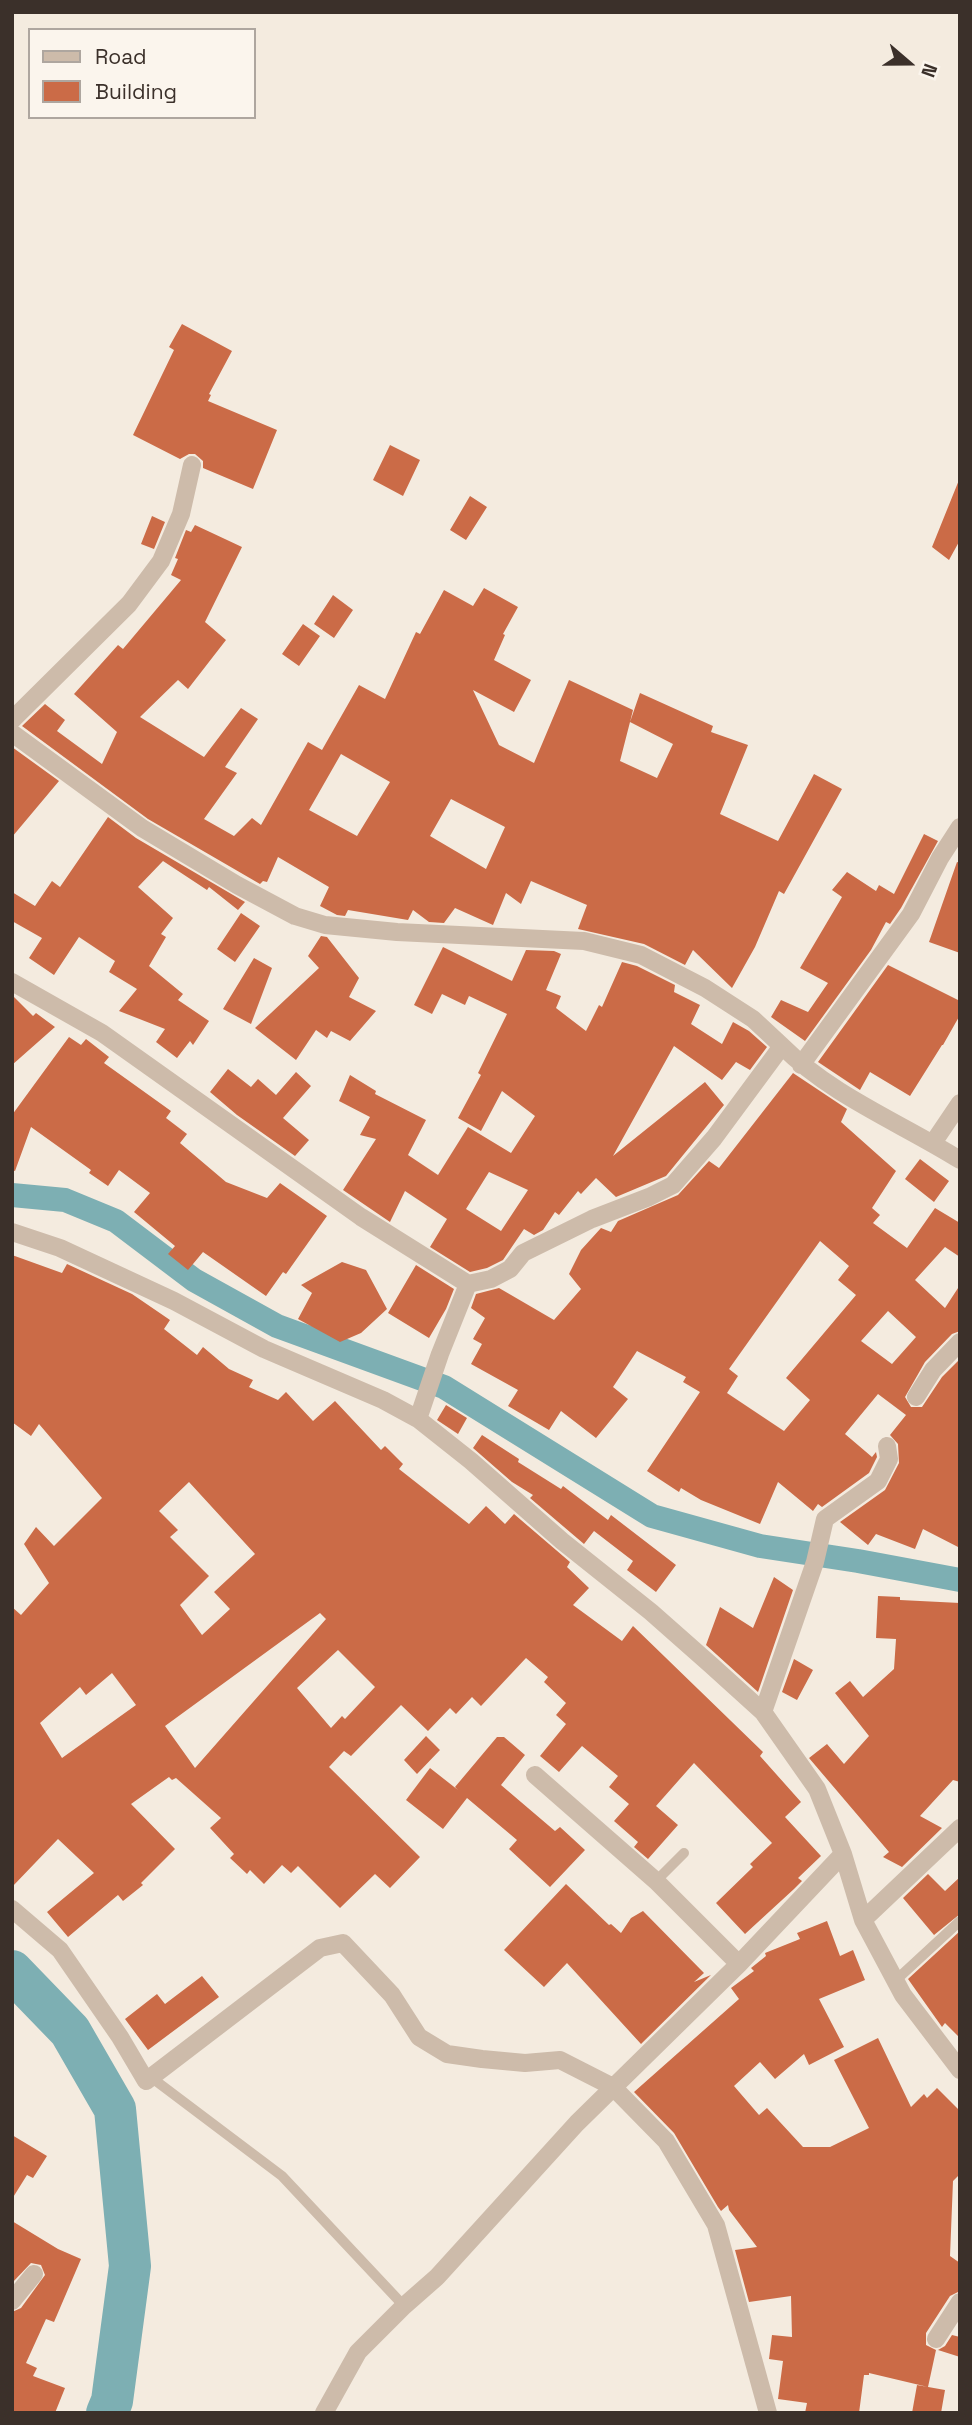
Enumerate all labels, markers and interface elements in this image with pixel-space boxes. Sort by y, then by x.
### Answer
legend [28,28,256,119]
north arrow [874,28,944,98]
text: Road [95,43,147,70]
text: N [915,60,943,81]
text: Building [95,78,177,105]

